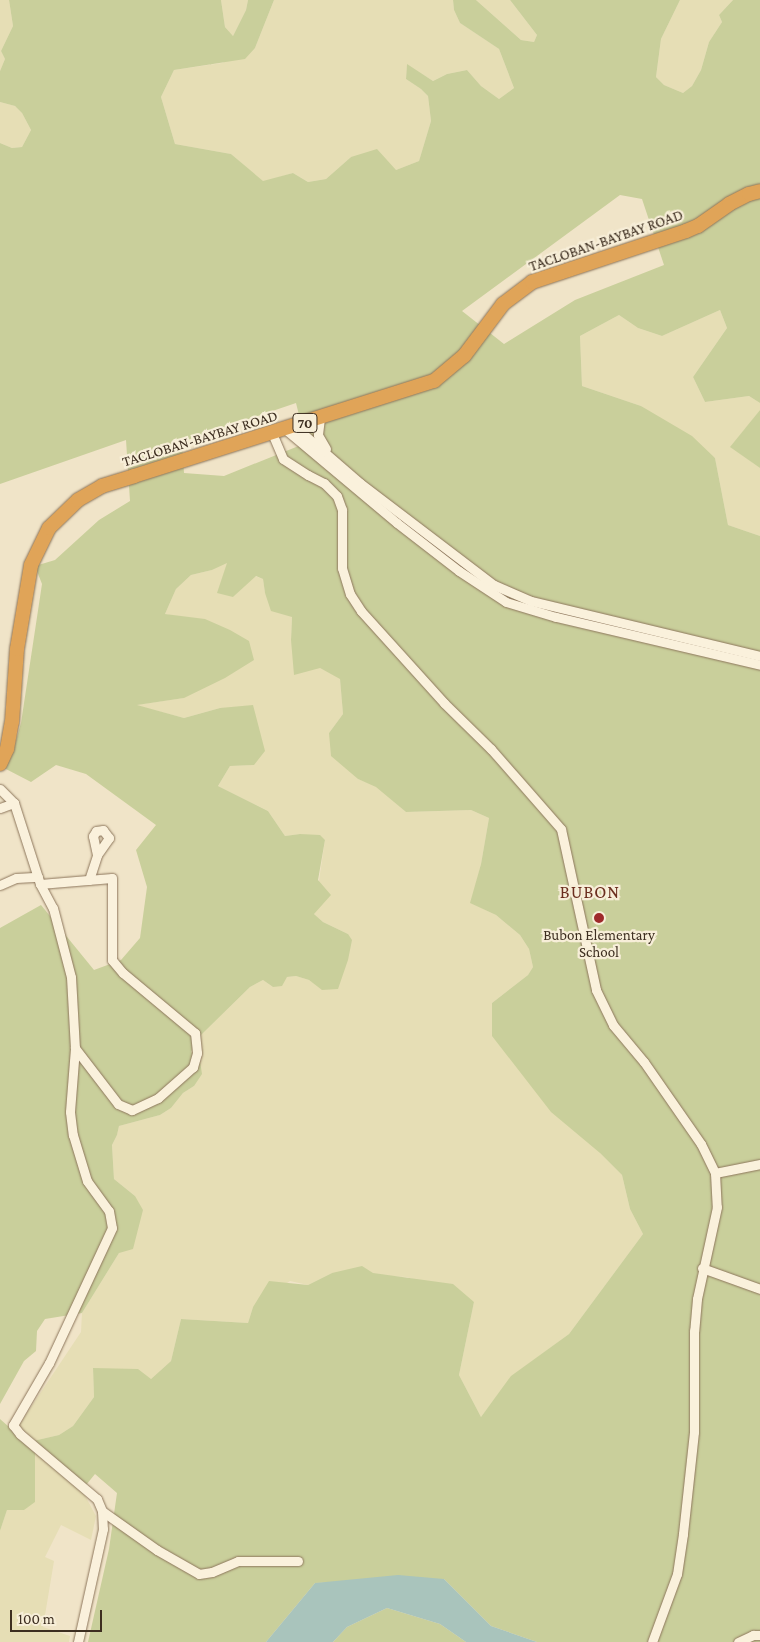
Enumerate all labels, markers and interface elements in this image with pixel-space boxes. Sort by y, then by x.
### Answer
street label: TACLOBAN-BAYBAY ROAD [527,206,685,276]
street label: TACLOBAN-BAYBAY ROAD [120,407,280,471]
road number: 70 [291,412,319,434]
district label: BUBON [559,881,621,903]
marker: Bubon Elementary School [593,912,605,924]
place label: Bubon Elementary School [543,926,655,961]
scale bar [12,1600,105,1632]
text: 100 m [18,1611,55,1627]

